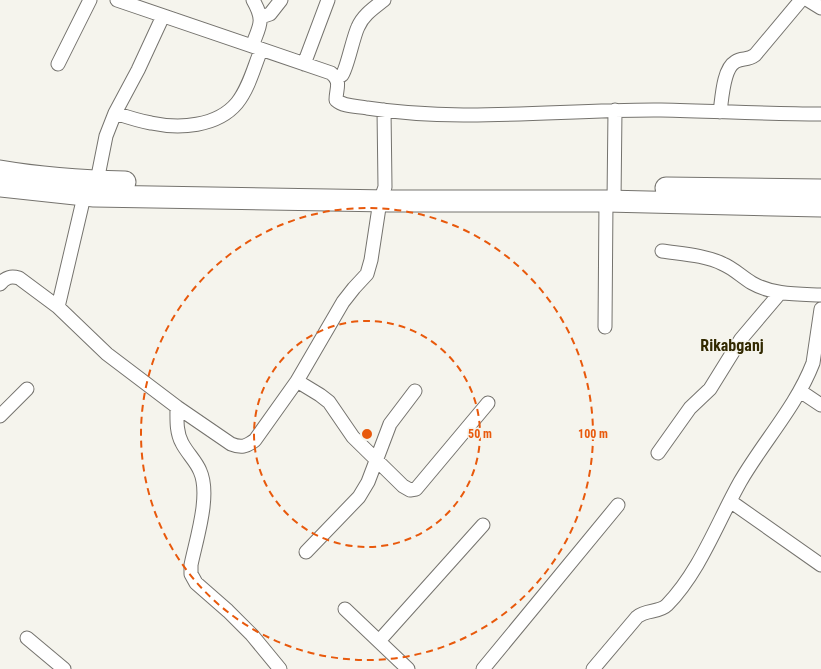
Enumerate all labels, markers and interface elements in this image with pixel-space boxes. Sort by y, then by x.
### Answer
district label: Rikabganj [700,336,764,355]
centre of rings [360,427,374,441]
text: 50 m [468,427,492,441]
text: 100 m [578,427,608,441]

